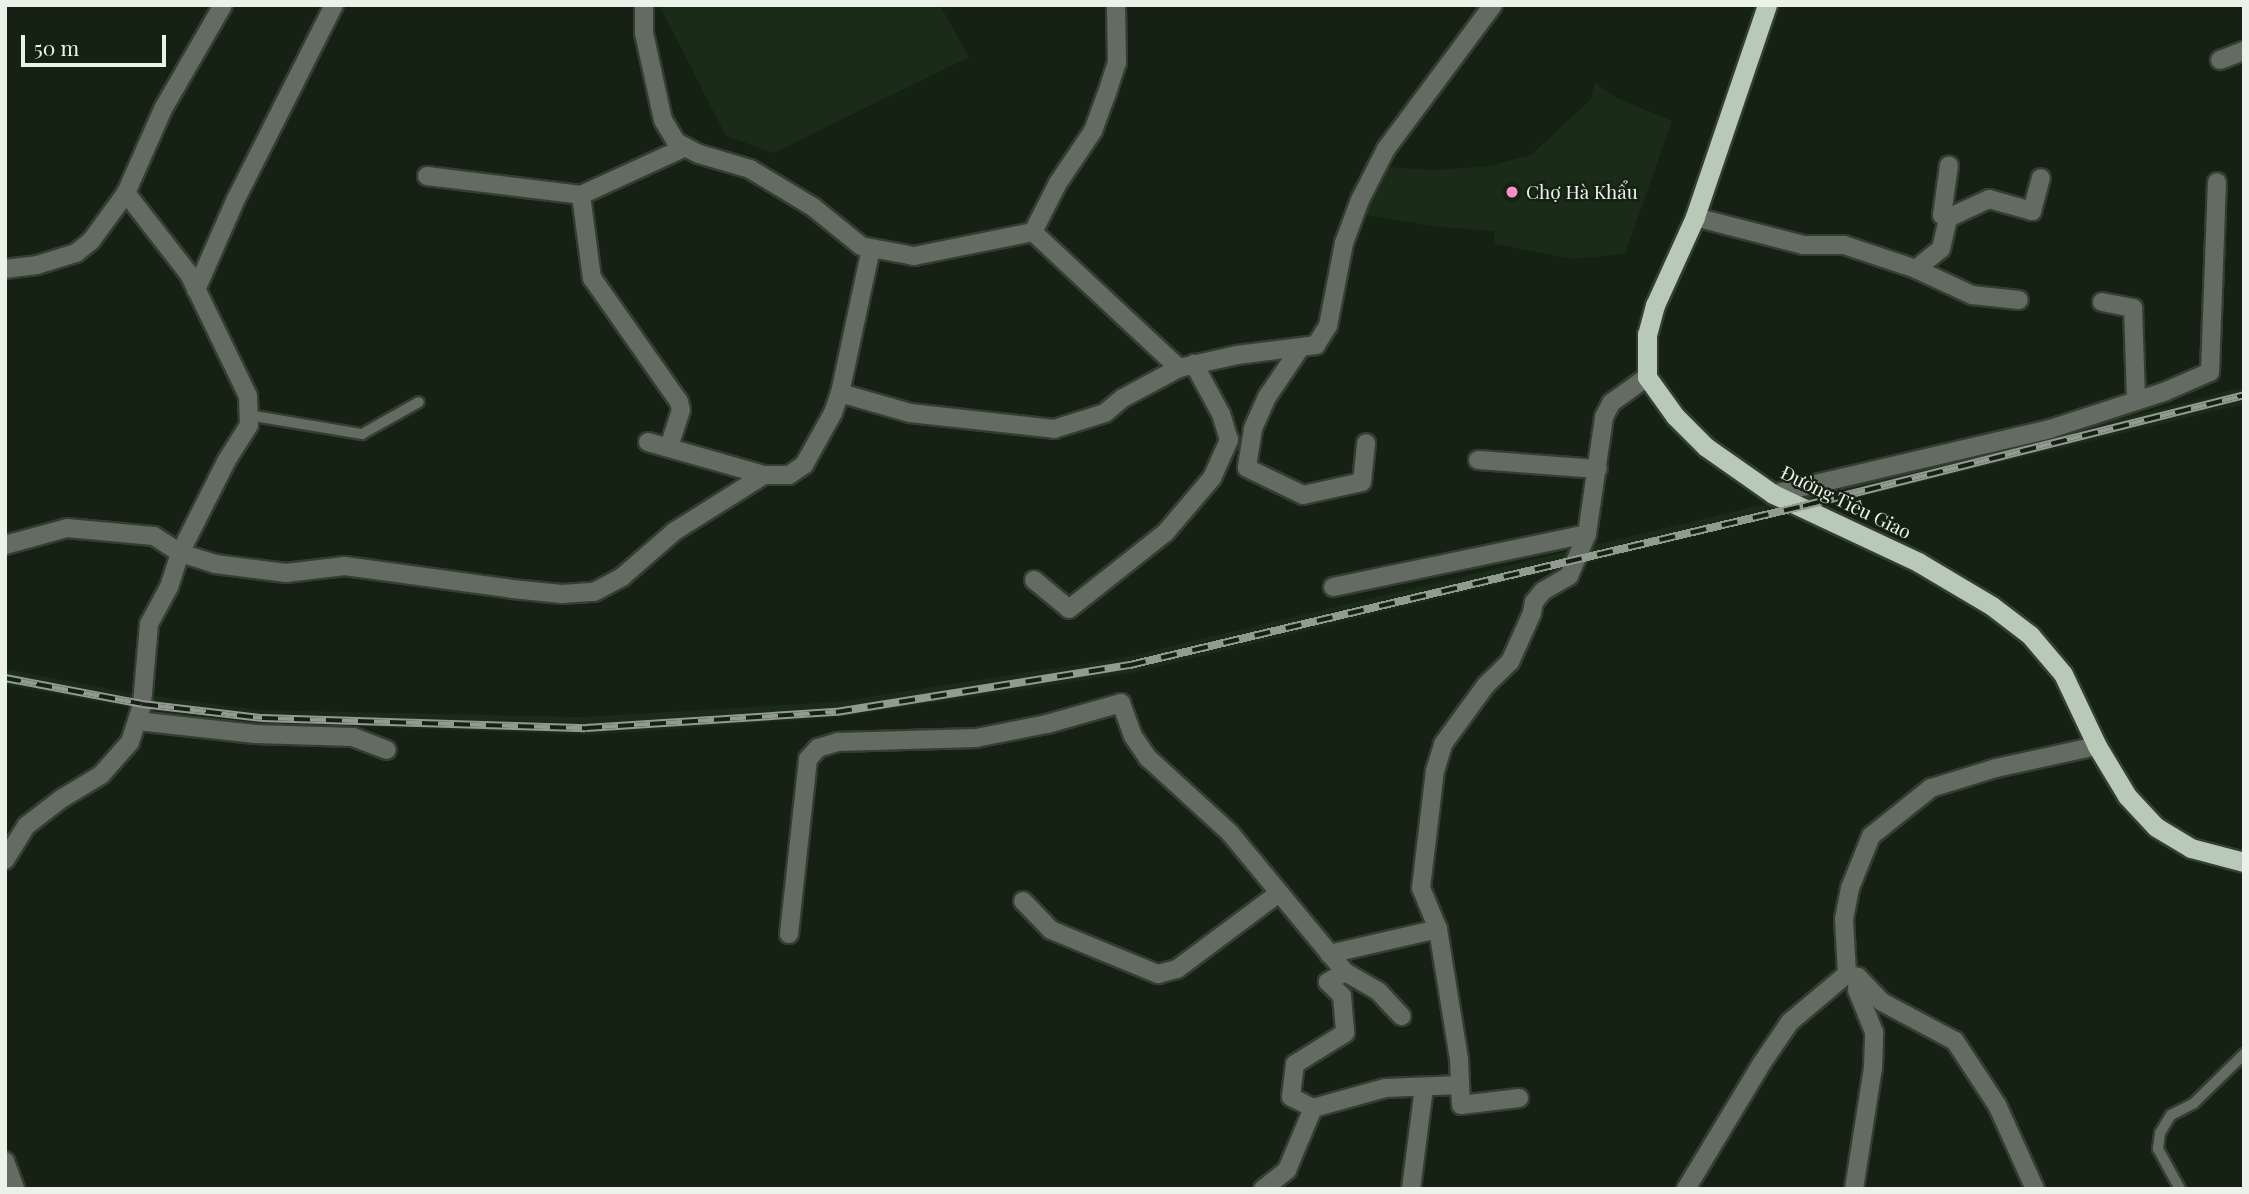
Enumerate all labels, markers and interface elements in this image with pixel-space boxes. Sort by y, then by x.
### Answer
scale bar [24,21,170,65]
text: 50 m [34,33,79,61]
place label: Chợ Hà Khẩu [1526,181,1638,203]
marker: Chợ Hà Khẩu [1504,184,1520,200]
street label: Đường Tiêu Giao [1777,460,1915,544]

